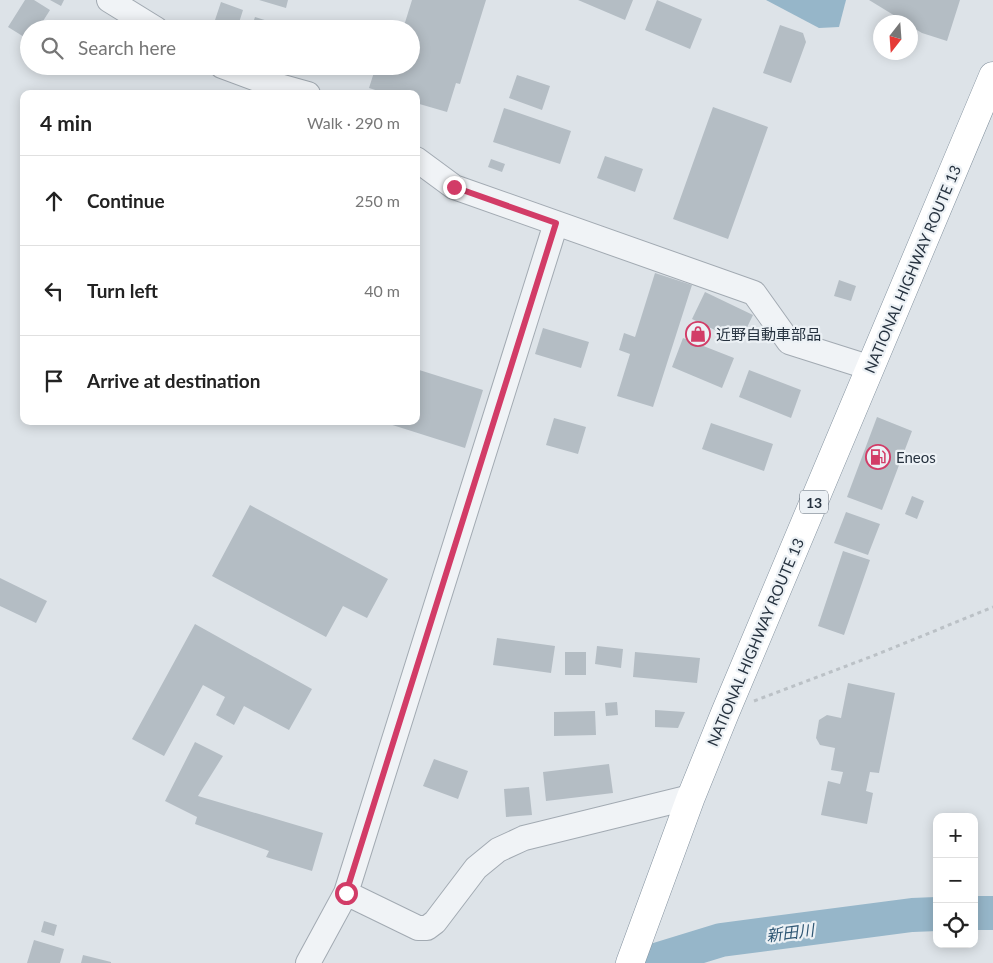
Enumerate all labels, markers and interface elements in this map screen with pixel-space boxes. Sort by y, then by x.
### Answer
north arrow [873,15,918,60]
search box [20,20,420,75]
icon: search [38,34,66,62]
text: Search here [78,36,176,59]
text: 4 min [40,110,92,135]
text: Walk · 290 m [307,113,400,132]
street label: NATIONAL HIGHWAY ROUTE 13 [860,162,964,376]
route end [443,176,466,199]
icon: ahead [40,187,68,215]
text: Continue [87,189,165,212]
text: 250 m [355,191,400,210]
icon: left [40,277,68,305]
text: Turn left [87,279,158,302]
text: 40 m [364,281,400,300]
shop icon: 近野自動車部品 [685,321,711,347]
place label: 近野自動車部品 [716,325,821,343]
icon: arrive [40,367,68,395]
text: Arrive at destination [87,369,260,392]
fuel station icon: Eneos [865,444,891,470]
place label: Eneos [896,448,936,466]
road number: 13 [800,491,828,514]
street label: NATIONAL HIGHWAY ROUTE 13 [703,535,807,749]
map controls [933,813,978,948]
button: + [933,813,978,858]
button: − [933,858,978,903]
route start [335,882,358,905]
button: locate [933,903,978,948]
water label: 新田川 [765,919,817,944]

